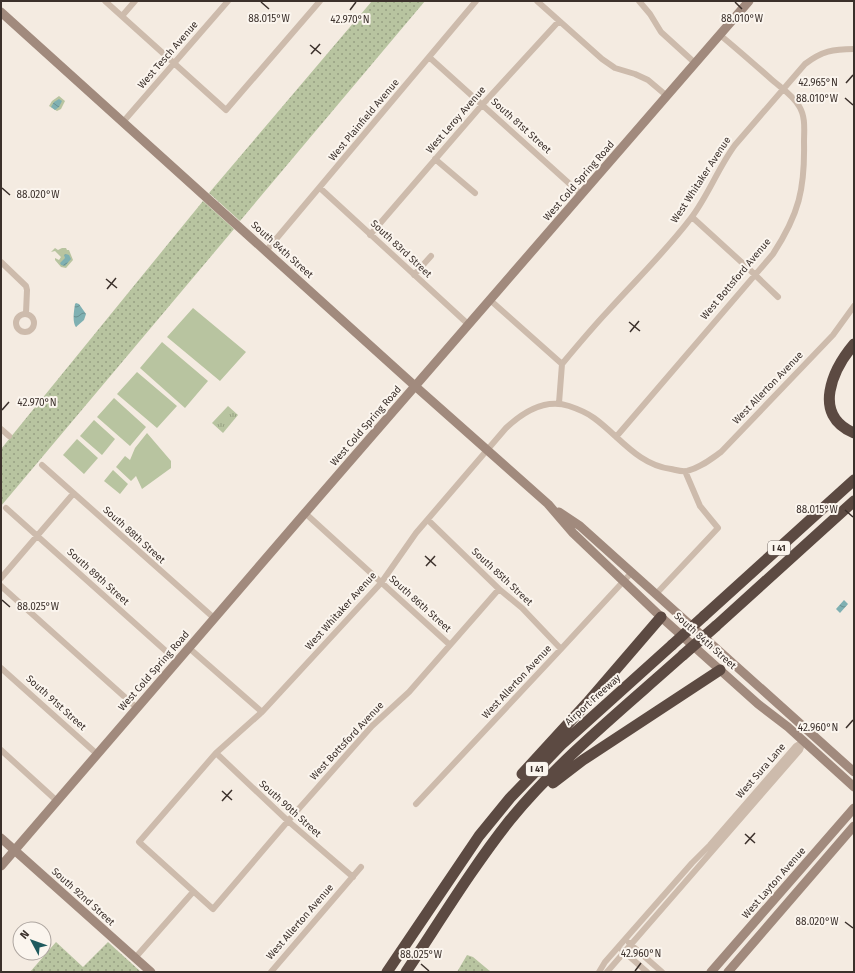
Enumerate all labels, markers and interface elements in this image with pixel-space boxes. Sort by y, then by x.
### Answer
text: 88.015°W [248,13,290,25]
text: 88.010°W [721,13,764,25]
text: 42.970°N [330,14,370,26]
street label: West Tesch Avenue [135,19,201,91]
street label: West Plainfield Avenue [326,77,402,163]
text: 42.965°N [798,77,838,89]
street label: West Leroy Avenue [424,84,488,156]
text: 88.010°W [796,93,839,105]
street label: South 81st Street [488,96,554,156]
street label: West Whitaker Avenue [669,135,733,225]
street label: West Cold Spring Road [541,139,617,223]
text: 88.020°W [17,189,60,201]
street label: South 83rd Street [368,218,434,281]
street label: South 84th Street [249,219,316,281]
street label: West Bottsford Avenue [698,236,774,322]
street label: West Allerton Avenue [730,349,806,427]
street label: West Cold Spring Road [328,384,404,468]
text: 42.970°N [17,397,57,409]
street label: South 88th Street [100,504,168,566]
text: 88.015°W [796,504,838,516]
road number: I 41 [768,541,790,555]
street label: South 89th Street [65,546,132,608]
street label: South 85th Street [469,546,535,609]
street label: West Whitaker Avenue [303,570,379,652]
street label: South 86th Street [387,573,454,635]
text: 88.025°W [17,601,60,613]
street label: South 84th Street [672,610,739,672]
street label: West Cold Spring Road [116,629,192,713]
street label: West Allerton Avenue [480,643,554,721]
street label: Airport Freeway [563,672,623,728]
street label: South 91st Street [23,673,89,733]
street label: West Bottsford Avenue [308,699,386,783]
text: 42.960°N [798,722,838,734]
street label: West Sura Lane [734,741,788,801]
road number: I 41 [526,762,548,776]
street label: South 90th Street [257,778,324,840]
street label: West Layton Avenue [740,845,808,921]
street label: South 92nd Street [49,865,117,929]
street label: West Allerton Avenue [264,882,336,962]
text: 88.020°W [796,916,839,928]
north arrow [12,921,52,961]
text: N [18,928,32,942]
text: 42.960°N [621,948,661,960]
text: 88.025°W [400,949,443,961]

